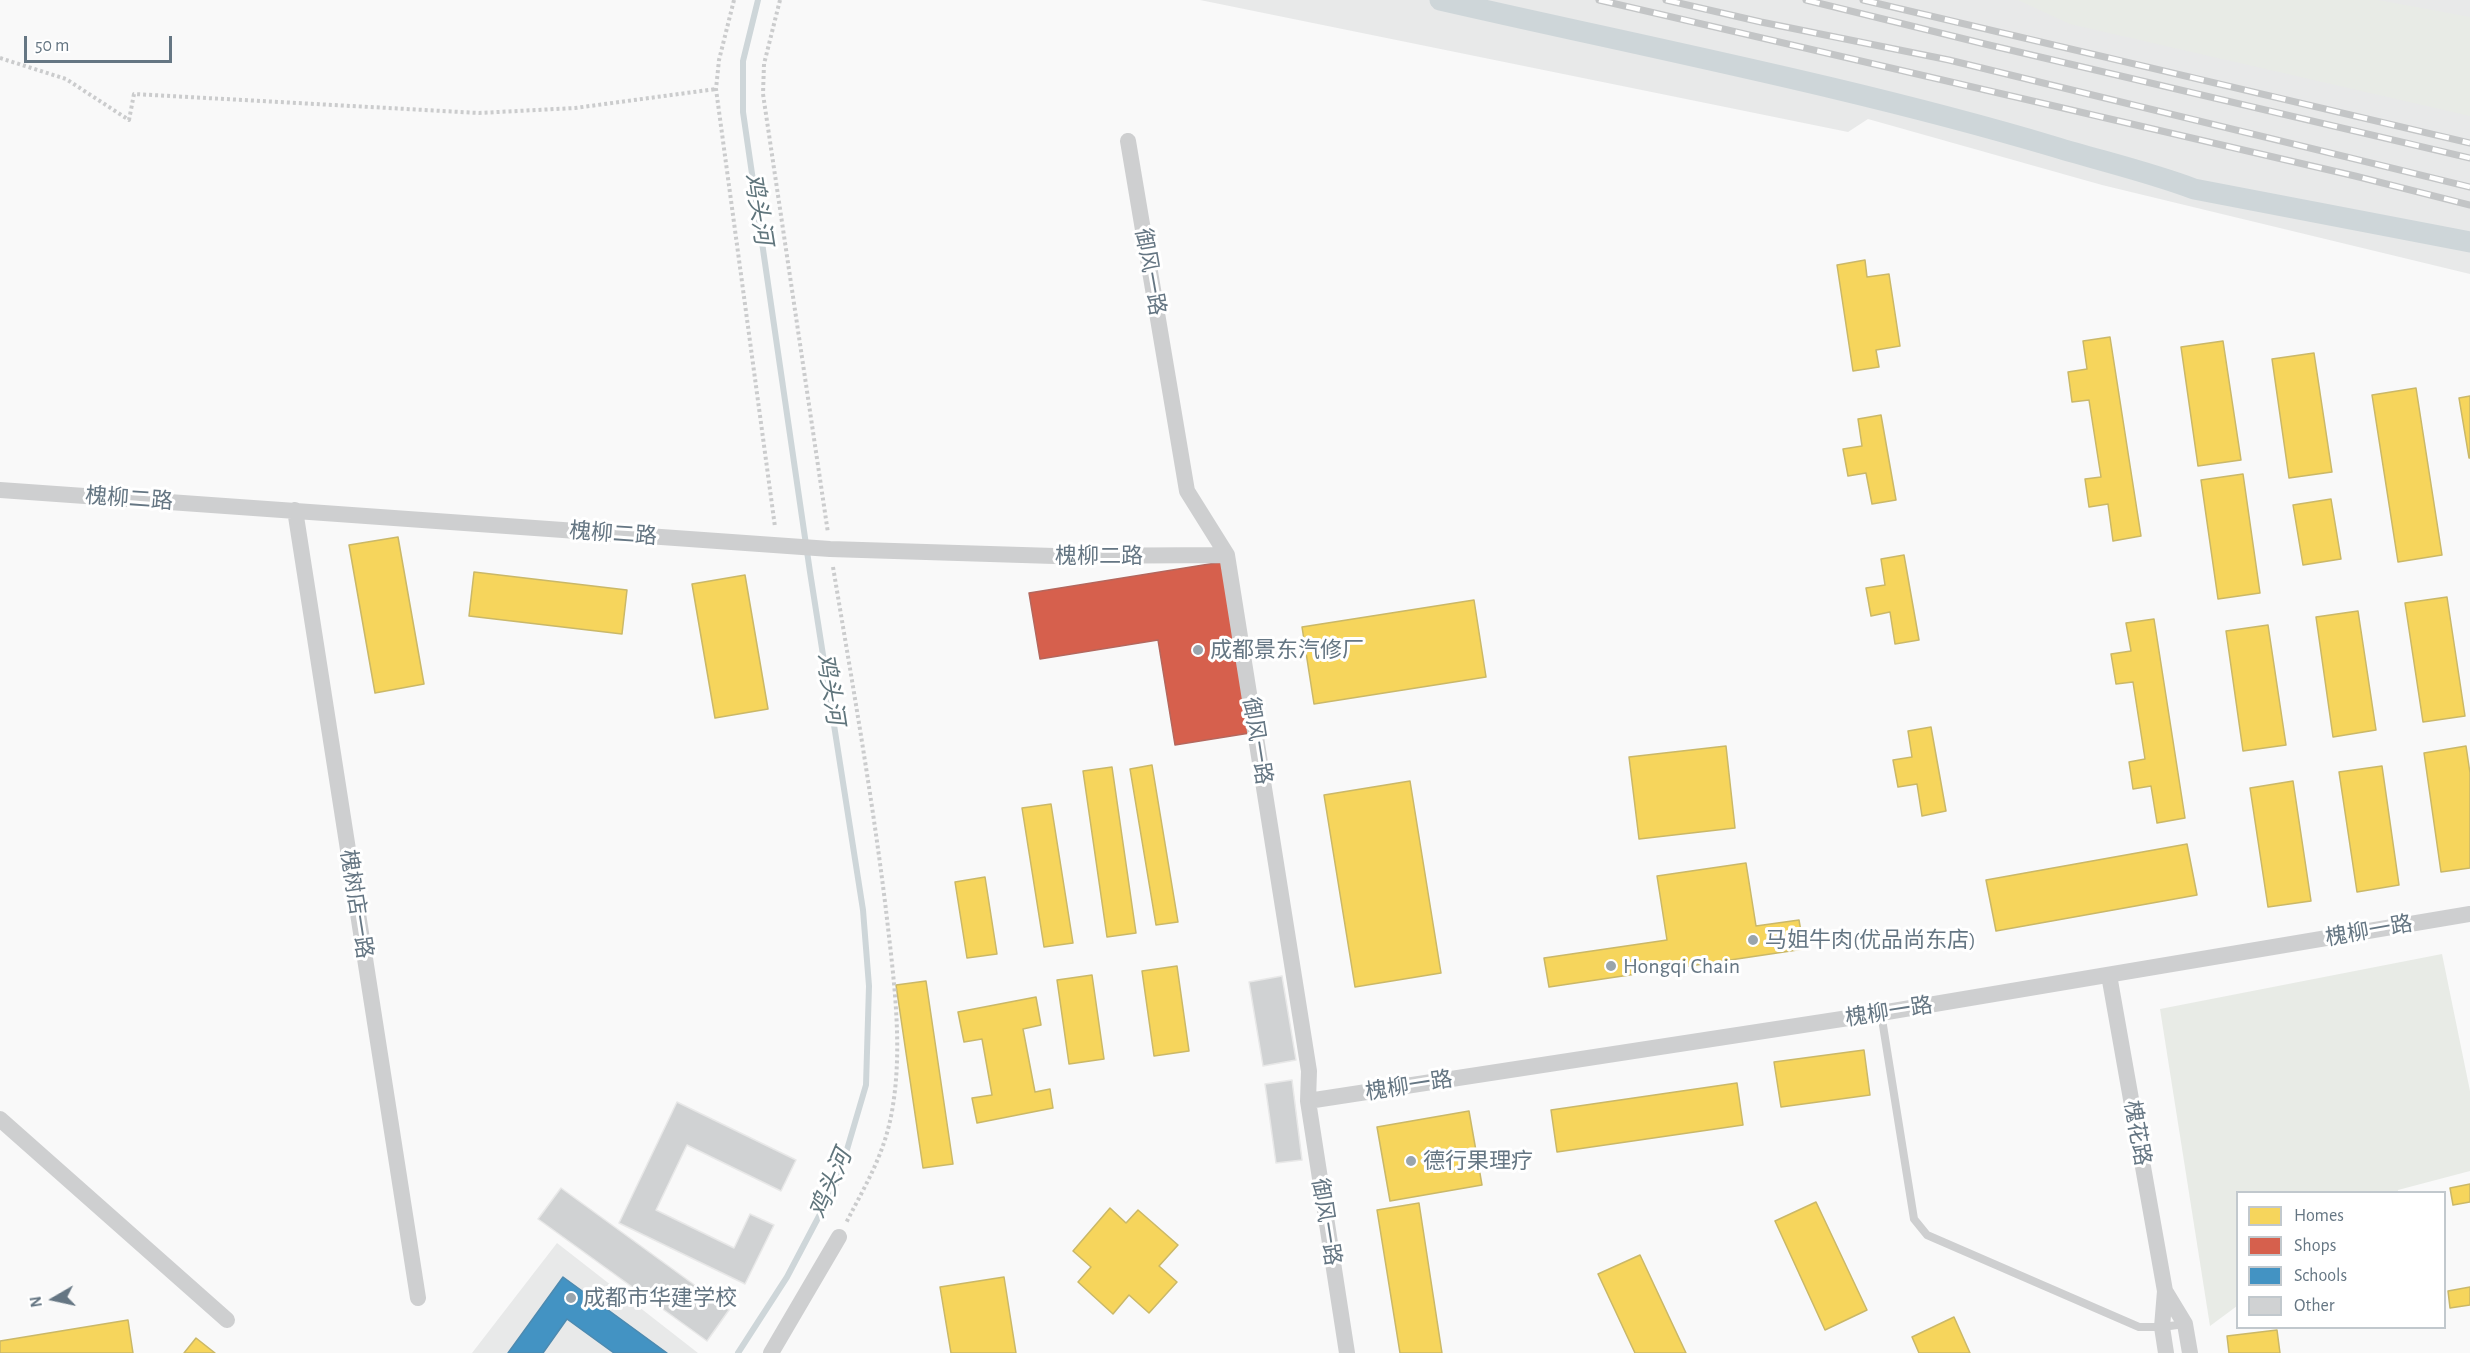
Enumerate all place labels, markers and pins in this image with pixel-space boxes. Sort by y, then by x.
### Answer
place label: 成都景东汽修厂 [1210,637,1364,663]
marker: 成都景东汽修厂 [1191,643,1205,657]
place label: 马姐牛肉(优品尚东店) [1765,927,1976,953]
marker: 马姐牛肉(优品尚东店) [1746,933,1760,947]
place label: Hongqi Chain [1623,953,1740,979]
marker: Hongqi Chain [1604,959,1618,973]
place label: 德行果理疗 [1423,1148,1533,1174]
marker: 德行果理疗 [1404,1154,1418,1168]
place label: 成都市华建学校 [583,1285,737,1311]
marker: 成都市华建学校 [564,1291,578,1305]

